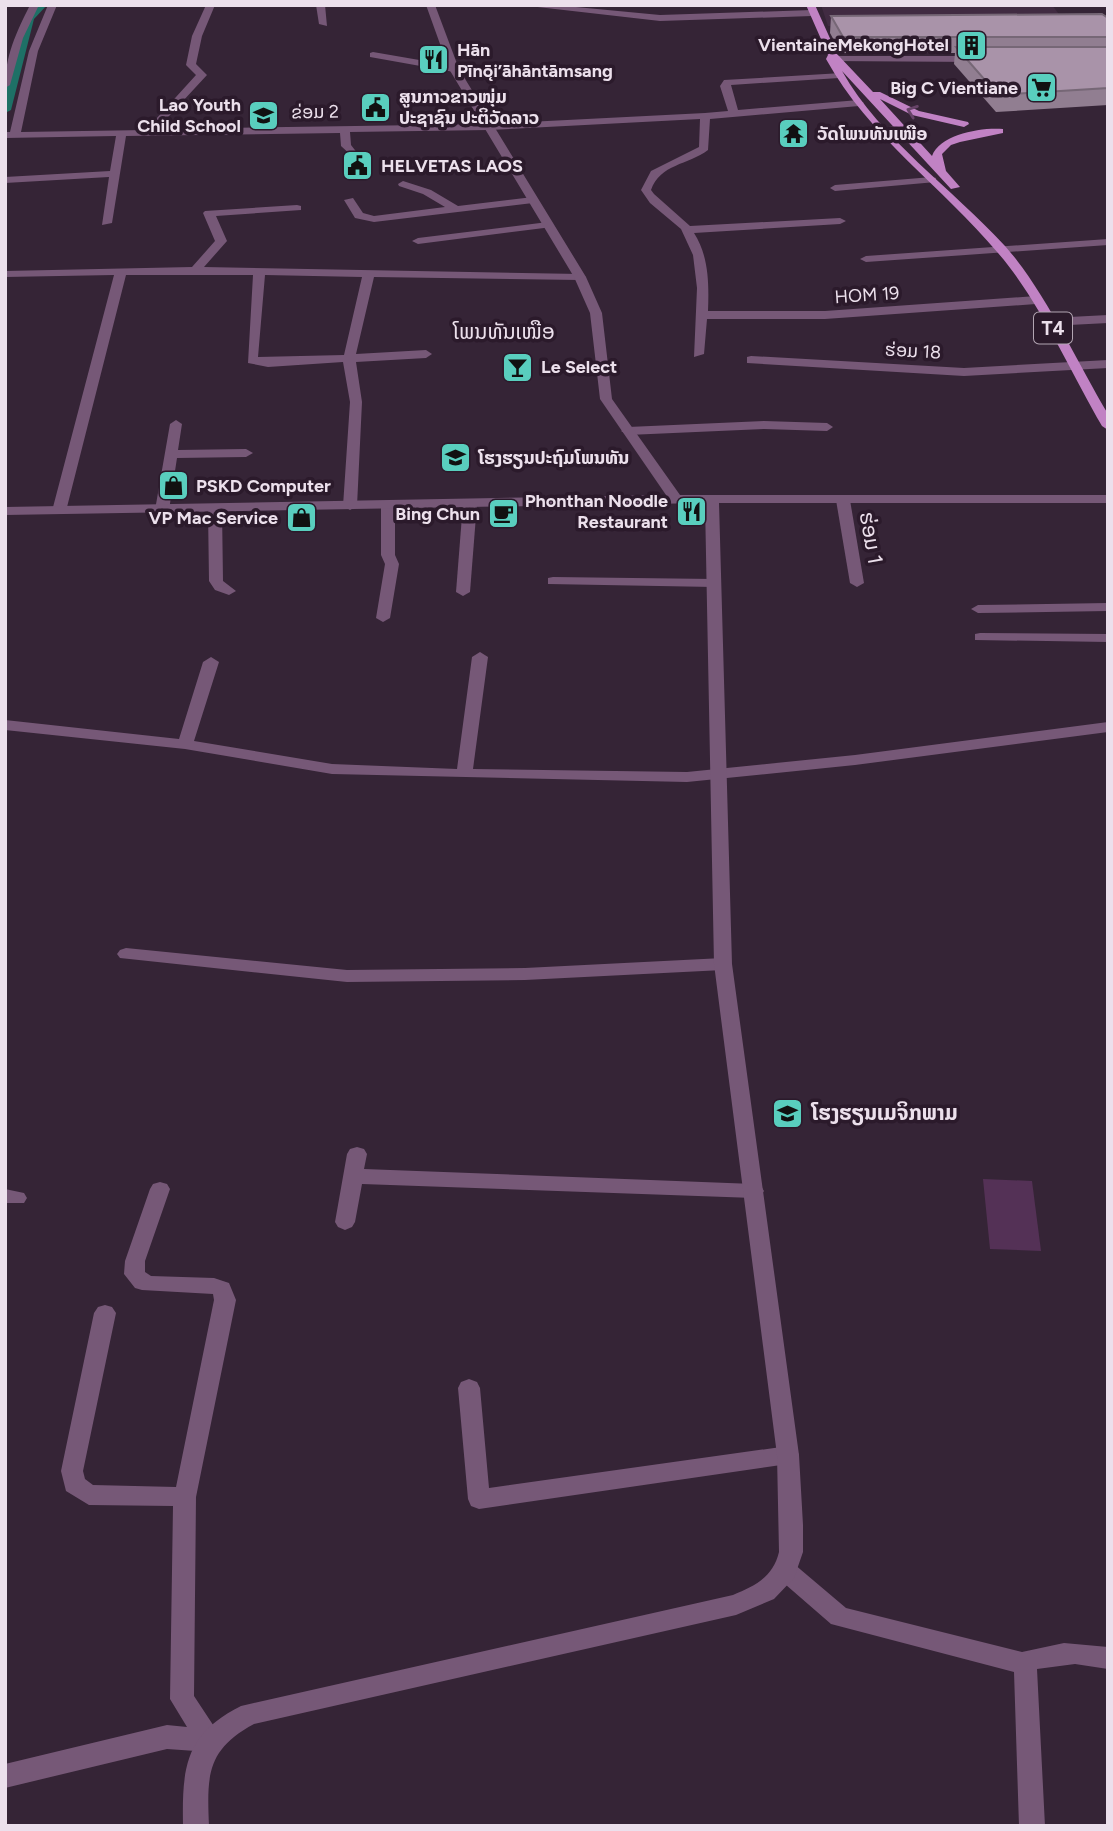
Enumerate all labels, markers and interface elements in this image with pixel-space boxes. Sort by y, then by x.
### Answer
building icon: VientaineMekongHotel [955,28,989,62]
place label: VientaineMekongHotel [758,34,949,56]
place label: Hān Pīnǭi’āhāntāmsang [457,39,613,82]
restaurant icon: Hān Pīnǭi’āhāntāmsang [417,43,451,77]
supermarket icon: Big C Vientiane [1024,71,1058,105]
place label: Big C Vientiane [890,77,1018,99]
place label: ສູນກາວຂາວໜຸ່ມ ປະຊາຊົນ ປະຕິວັດລາວ [399,86,539,129]
public building icon: ສູນກາວຂາວໜຸ່ມ ປະຊາຊົນ ປະຕິວັດລາວ [359,90,393,124]
place label: Lao Youth Child School [137,94,241,137]
school or university icon: Lao Youth Child School [247,98,281,132]
street label: ຂ່ອມ 2 [291,101,339,123]
one-way arrow [906,105,918,119]
temple icon: ວັດໂພນທັນເໜືອ [777,117,811,151]
place label: ວັດໂພນທັນເໜືອ [817,123,927,145]
public building icon: HELVETAS LAOS [341,149,375,183]
place label: HELVETAS LAOS [381,155,523,177]
street label: HOM 19 [834,282,900,308]
road number: T4 [1034,312,1072,344]
district label: ໂພນທັນເໜືອ [452,319,555,344]
street label: ຮ່ອມ 18 [884,339,942,363]
bar icon: Le Select [501,350,535,384]
place label: Le Select [541,356,617,378]
school or university icon: ໂຮງຮຽນປະຖົມໂພນທັນ [438,441,472,475]
place label: ໂຮງຮຽນປະຖົມໂພນທັນ [477,447,629,469]
shop icon: PSKD Computer [156,469,190,503]
place label: PSKD Computer [196,475,331,497]
place label: Phonthan Noodle Restaurant [525,490,668,533]
restaurant icon: Phonthan Noodle Restaurant [674,494,708,528]
cafe icon: Bing Chun [486,497,520,531]
shop icon: VP Mac Service [284,501,318,535]
place label: Bing Chun [395,503,480,525]
place label: VP Mac Service [148,507,278,529]
street label: ຮ່ອມ 1 [855,510,888,566]
school or university icon: ໂຮງຮຽນເມຈິກພາມ [771,1096,805,1130]
place label: ໂຮງຮຽນເມຈິກພາມ [810,1100,958,1126]

